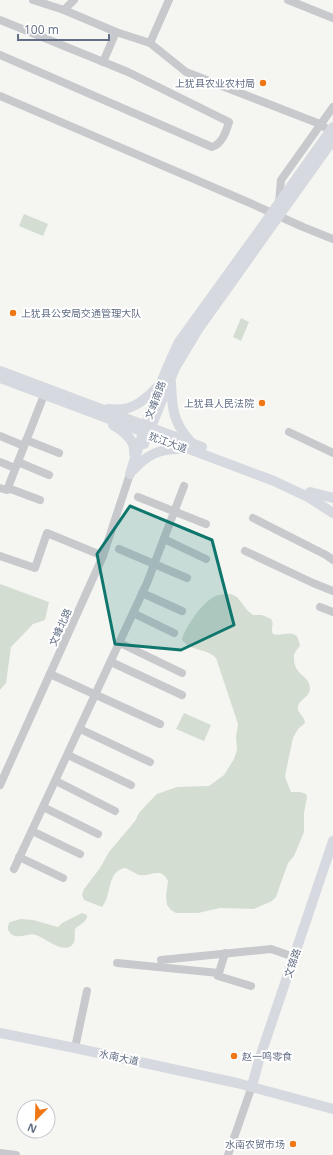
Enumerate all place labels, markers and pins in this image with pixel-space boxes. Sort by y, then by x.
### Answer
place label: 上犹县农业农村局 [175,76,255,90]
marker: 上犹县农业农村局 [258,78,268,88]
place label: 上犹县公安局交通管理大队 [21,306,141,320]
marker: 上犹县公安局交通管理大队 [8,308,18,318]
place label: 上犹县人民法院 [184,396,254,410]
marker: 上犹县人民法院 [257,398,267,408]
place label: 赵一鸣零食 [242,1049,292,1063]
marker: 赵一鸣零食 [229,1051,239,1061]
place label: 水南农贸市场 [225,1137,285,1151]
marker: 水南农贸市场 [288,1139,298,1149]

